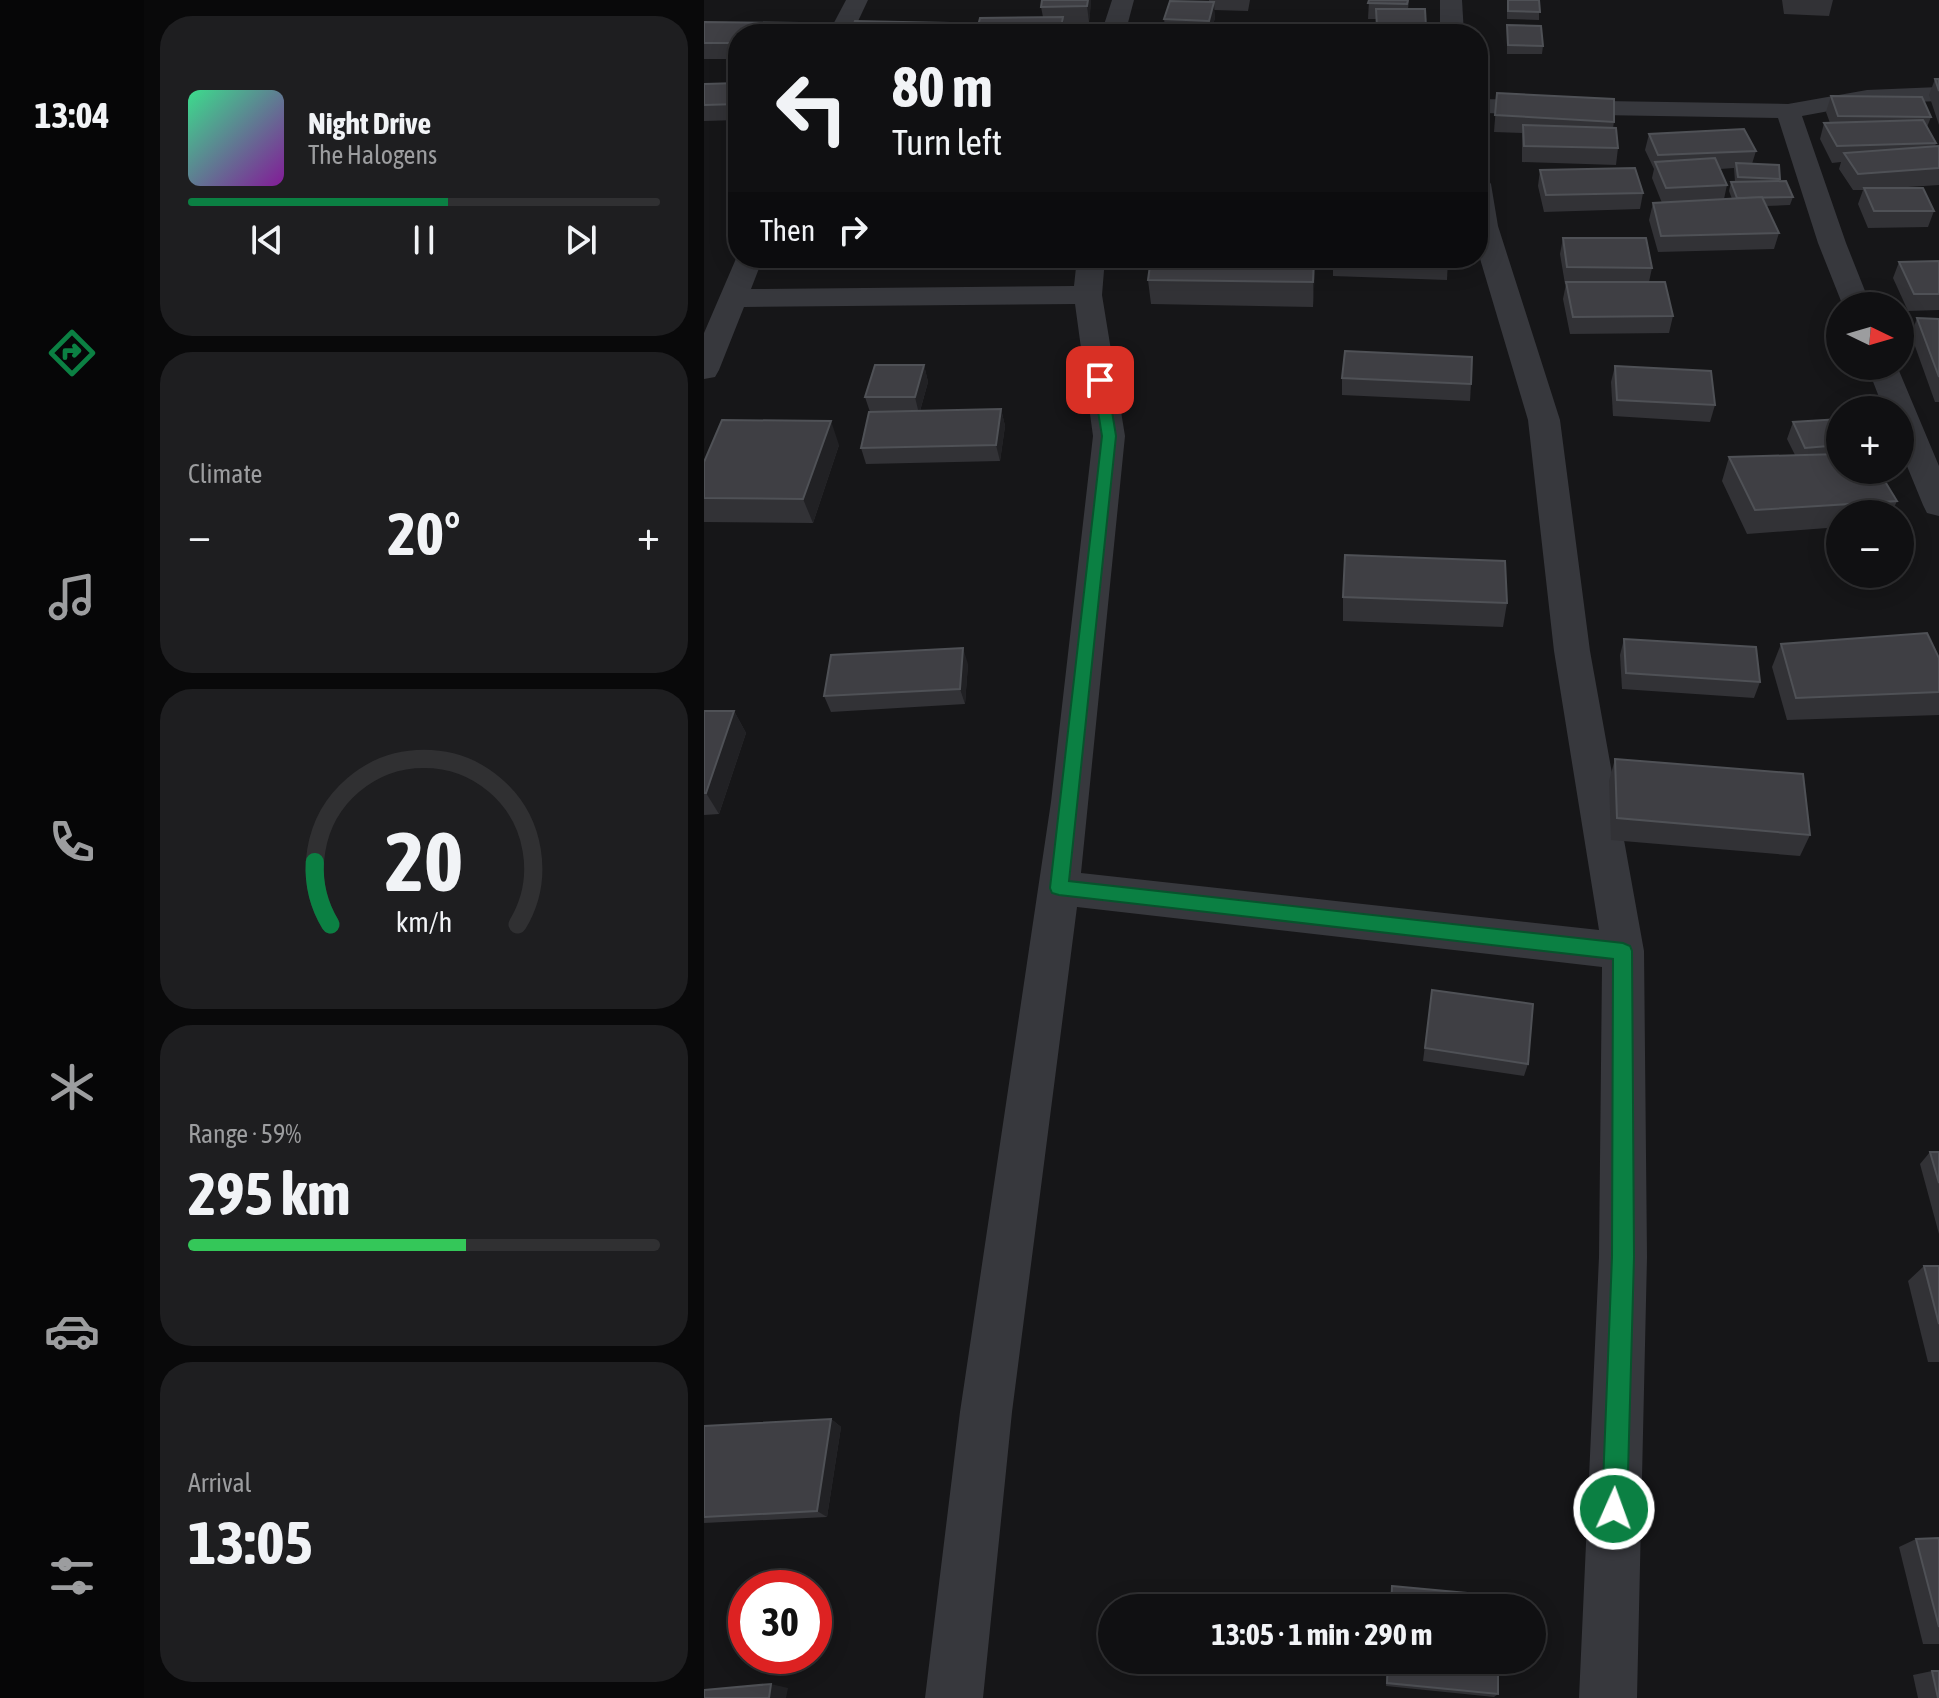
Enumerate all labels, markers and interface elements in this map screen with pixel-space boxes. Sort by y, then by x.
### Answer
text: 80 m [892,55,993,119]
icon: left [760,56,864,160]
text: 13:04 [35,94,109,136]
text: Night Drive [308,106,431,140]
text: Turn left [892,121,1002,163]
text: The Halogens [308,140,437,170]
icon: right [831,208,875,252]
text: Then [760,213,815,247]
icon: previous [245,218,289,262]
icon: pause [402,218,446,262]
icon: next [559,218,603,262]
north arrow [1826,292,1914,380]
map controls [1826,292,1914,588]
icon: directions [44,325,100,381]
pin [1066,346,1134,414]
icon: arrive [1078,358,1122,402]
button: + [1826,396,1914,484]
text: Climate [188,459,262,489]
text: 20° [388,499,460,568]
button: − [1826,500,1914,588]
text: − [188,509,211,559]
text: + [637,509,660,559]
icon: music [44,569,100,625]
text: 20 [385,813,463,909]
icon: phone [44,814,100,870]
text: km/h [396,905,452,938]
icon: climate [44,1059,100,1115]
text: Range · 59% [188,1119,301,1149]
text: 295 km [188,1159,350,1228]
icon: car [44,1303,100,1359]
position arrow [1572,1467,1656,1551]
text: Arrival [188,1468,252,1498]
text: 13:05 [188,1508,313,1577]
icon: filters [44,1548,100,1604]
speed limit sign: 30 [728,1570,832,1674]
text: 13:05 · 1 min · 290 m [1212,1617,1432,1651]

